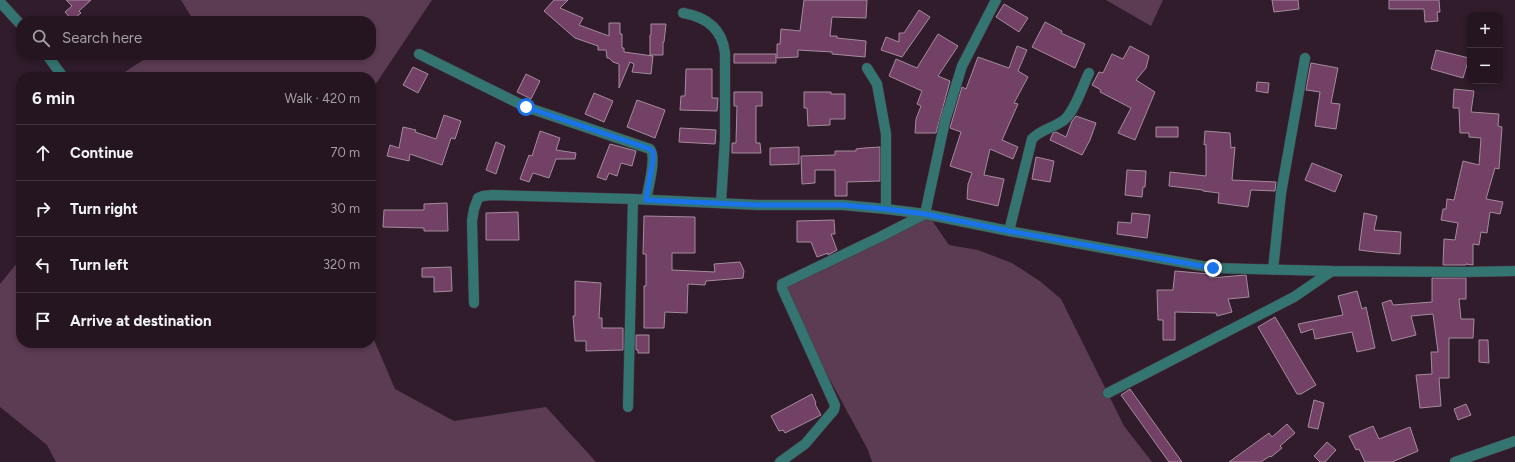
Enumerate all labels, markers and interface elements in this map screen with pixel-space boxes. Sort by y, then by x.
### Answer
map controls [1467,12,1503,84]
button: + [1467,12,1503,48]
search box [16,16,376,60]
icon: search [30,27,52,49]
text: Search here [62,29,142,47]
button: − [1467,48,1503,84]
text: 6 min [32,88,75,108]
text: Walk · 420 m [285,91,360,106]
route start [517,98,535,116]
icon: ahead [32,142,54,164]
text: Continue [70,144,133,162]
text: 70 m [330,145,360,160]
icon: right [32,198,54,220]
text: Turn right [70,200,138,218]
text: 30 m [330,201,360,216]
icon: left [32,254,54,276]
text: Turn left [70,256,128,274]
text: 320 m [323,257,360,272]
route end [1204,259,1222,277]
icon: arrive [32,310,54,332]
text: Arrive at destination [70,312,211,330]

